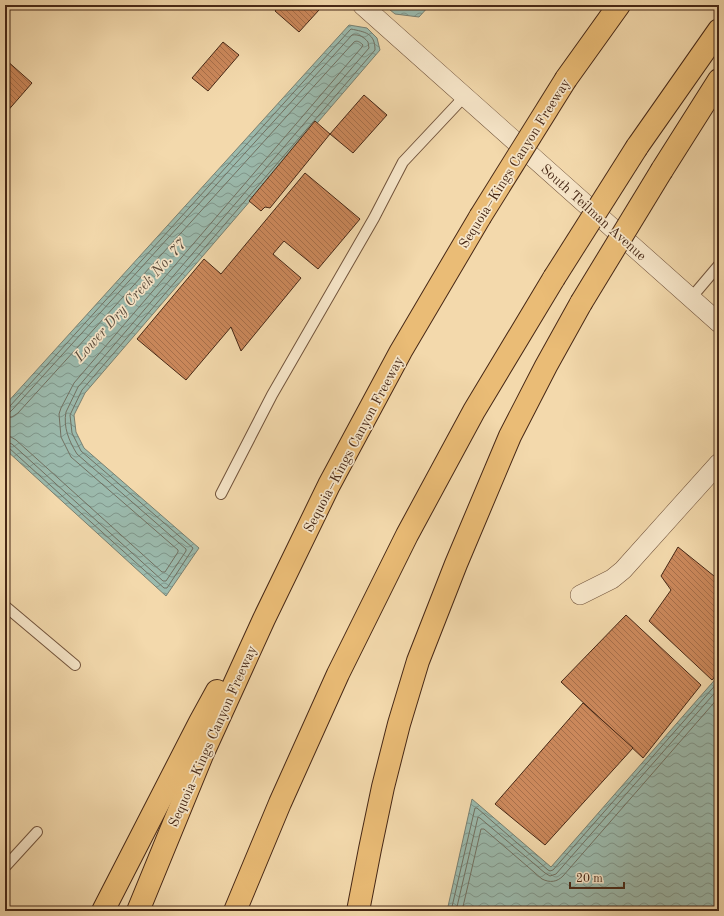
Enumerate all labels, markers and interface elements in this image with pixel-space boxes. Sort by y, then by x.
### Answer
street label: Sequoia–Kings Canyon Freeway [457,76,573,251]
street label: South Teilman Avenue [538,162,649,264]
water label: Lower Dry Creek No. 77 [72,237,190,366]
street label: Sequoia–Kings Canyon Freeway [301,354,407,535]
street label: Sequoia–Kings Canyon Freeway [166,643,260,829]
scale bar [570,864,624,890]
text: 20 m [576,873,603,885]

